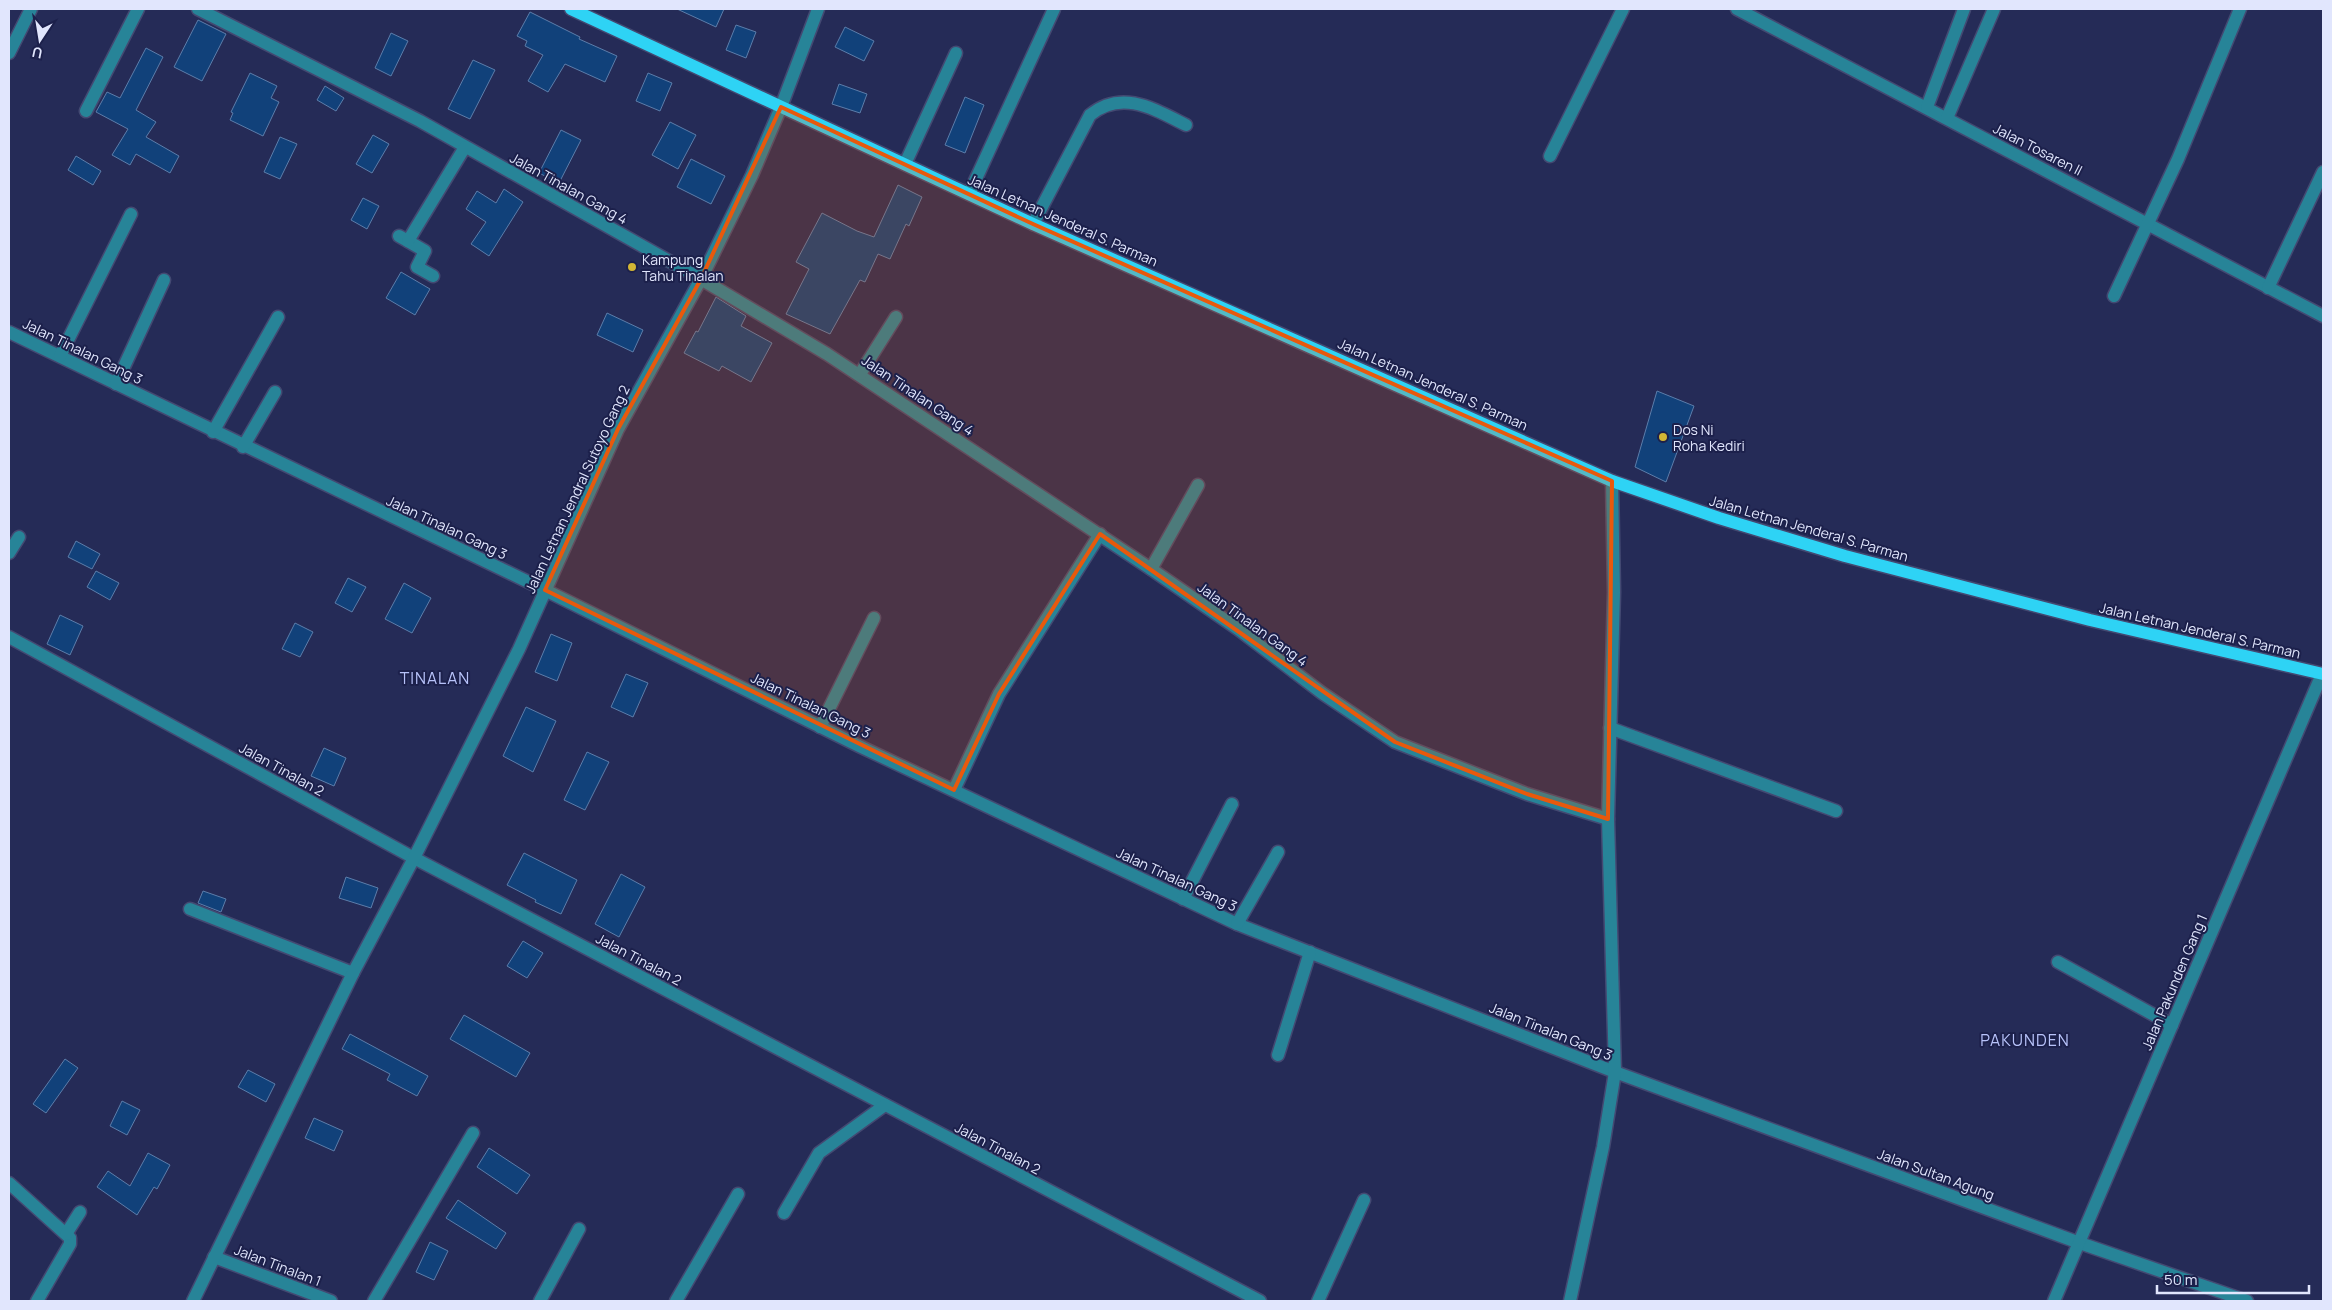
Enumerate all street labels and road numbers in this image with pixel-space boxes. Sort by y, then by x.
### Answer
street label: Jalan Tosaren II [1990,118,2086,180]
street label: Jalan Tinalan Gang 4 [507,148,631,228]
street label: Jalan Letnan Jenderal S. Parman [965,169,1161,271]
street label: Jalan Tinalan Gang 3 [20,314,146,388]
street label: Jalan Letnan Jenderal S. Parman [1335,333,1531,435]
street label: Jalan Tinalan Gang 4 [858,350,978,440]
street label: Jalan Letnan Jendral Sutoyo Gang 2 [520,382,634,596]
street label: Jalan Letnan Jenderal S. Parman [1707,490,1911,566]
street label: Jalan Tinalan Gang 3 [384,491,510,563]
street label: Jalan Tinalan Gang 4 [1194,578,1312,670]
street label: Jalan Letnan Jenderal S. Parman [2098,598,2302,662]
street label: Jalan Tinalan Gang 3 [748,668,874,742]
street label: Jalan Tinalan 2 [236,738,328,800]
street label: Jalan Tinalan Gang 3 [1114,843,1240,915]
street label: Jalan Pakunden Gang 1 [2137,911,2211,1053]
street label: Jalan Tinalan 2 [593,928,685,990]
street label: Jalan Tinalan Gang 3 [1487,998,1615,1064]
street label: Jalan Tinalan 2 [952,1117,1044,1179]
street label: Jalan Sultan Agung [1875,1144,1997,1204]
street label: Jalan Tinalan 1 [232,1240,324,1290]

